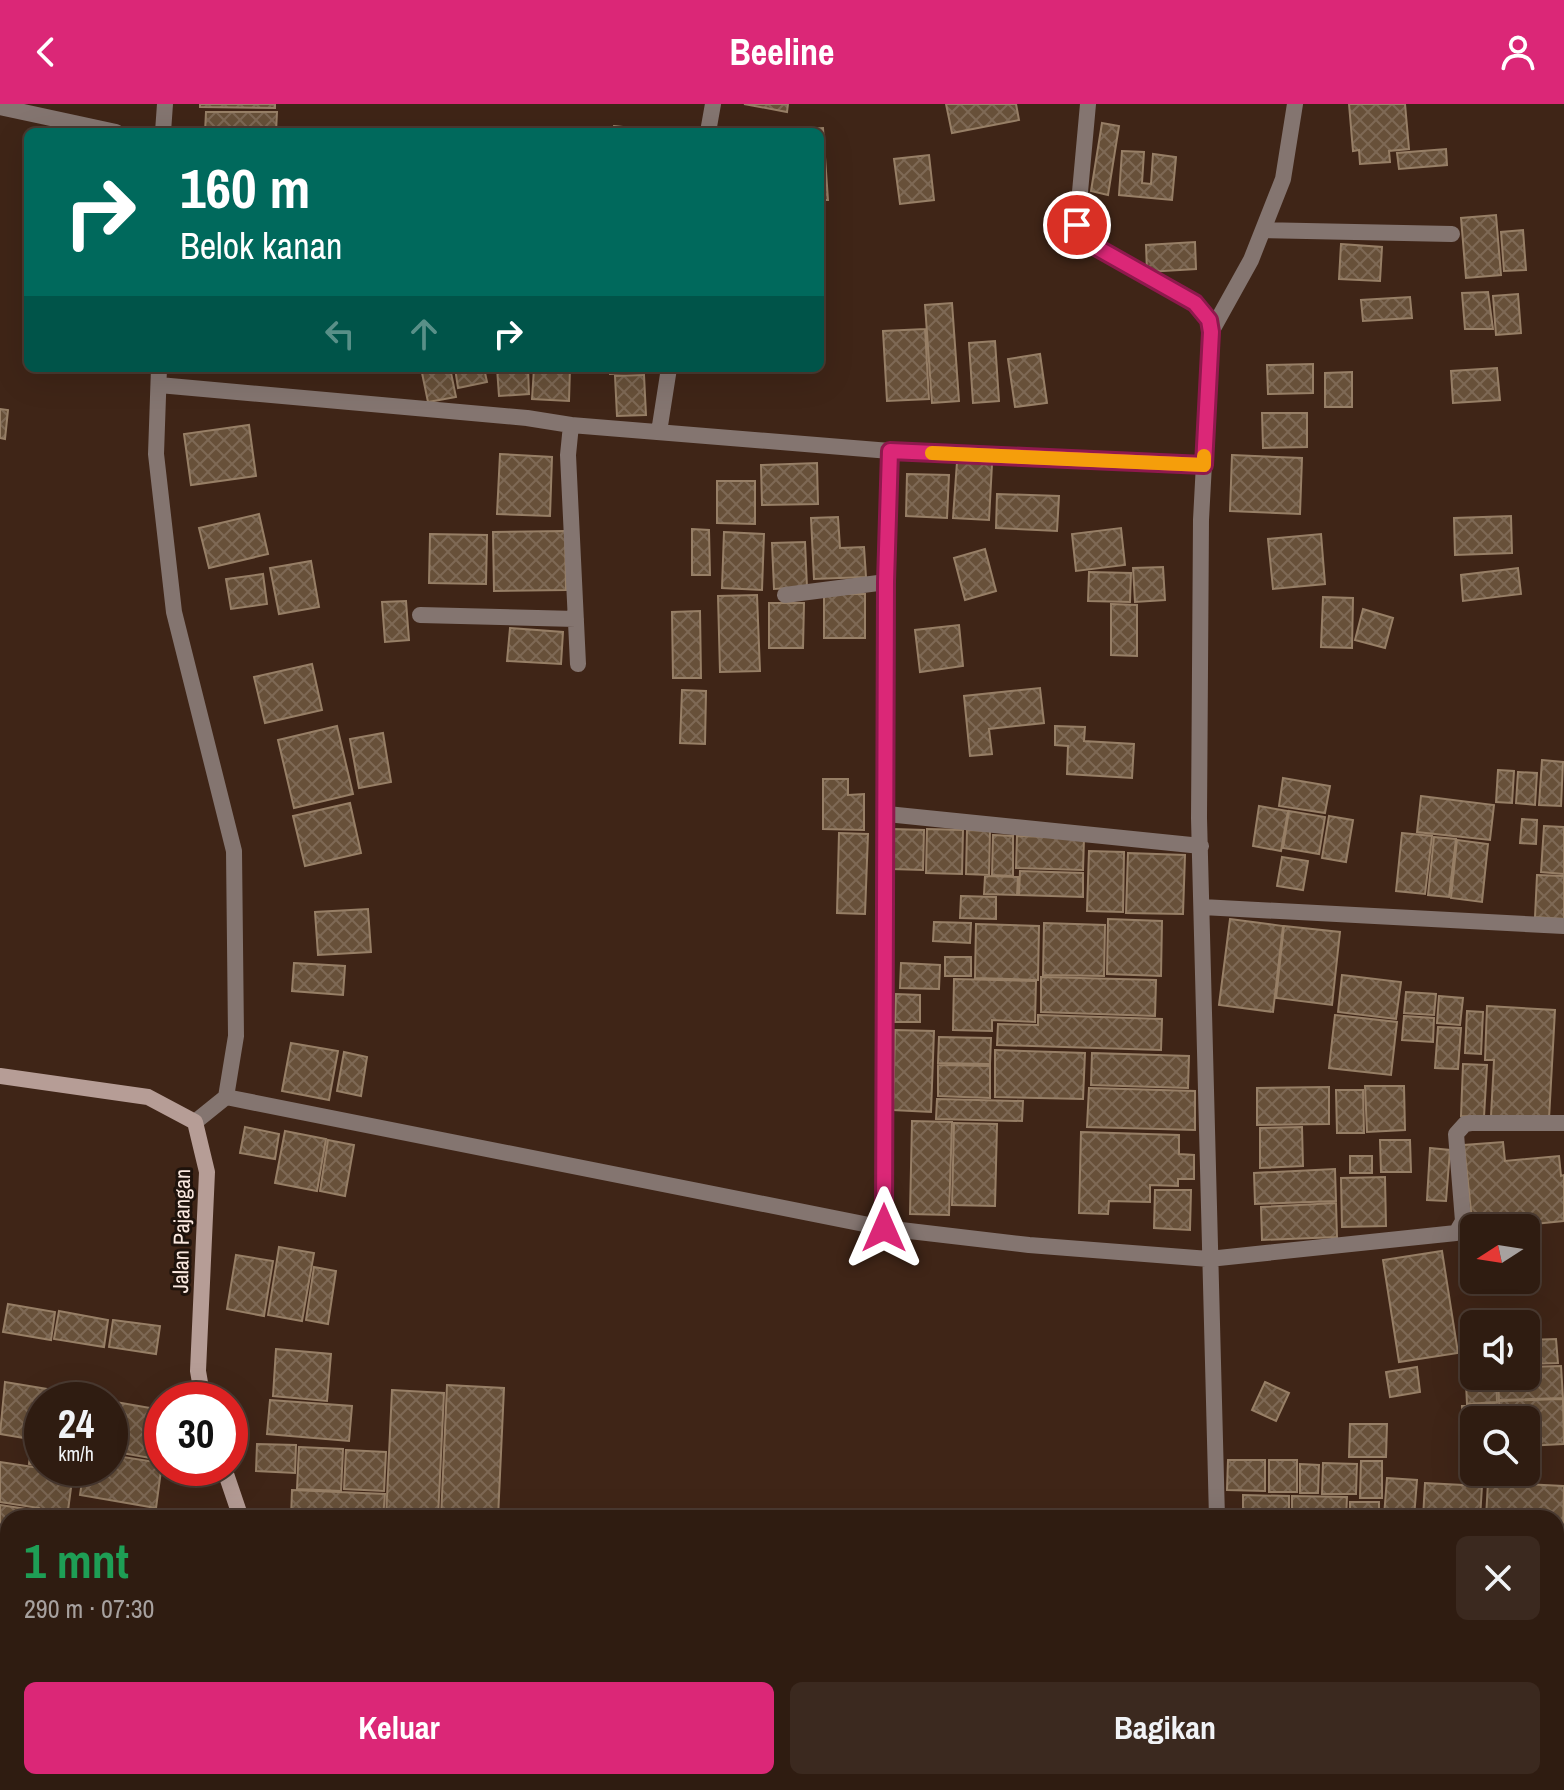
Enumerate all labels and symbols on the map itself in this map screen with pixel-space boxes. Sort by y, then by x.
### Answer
pin [1043,191,1111,259]
street label: Jalan Pajangan [165,1169,197,1293]
position arrow [842,1186,926,1270]
north arrow [1460,1214,1540,1294]
speed limit sign: 30 [144,1382,248,1486]

